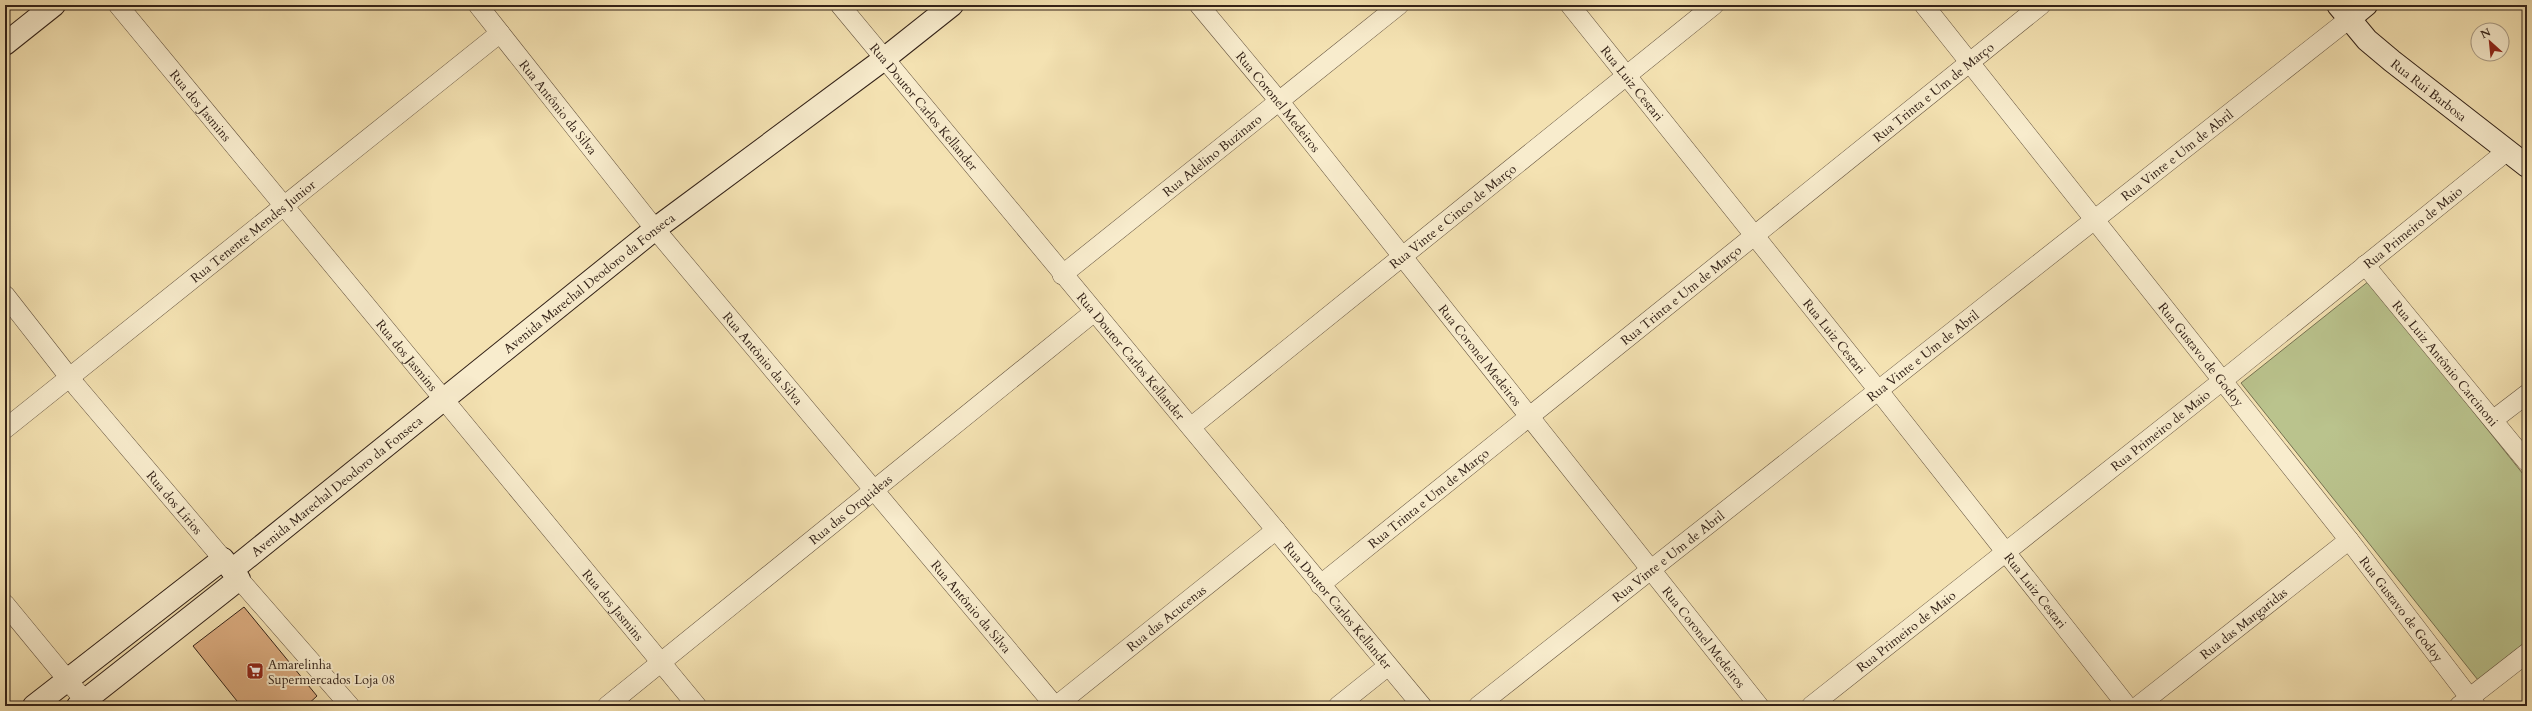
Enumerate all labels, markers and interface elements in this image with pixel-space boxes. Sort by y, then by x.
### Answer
north arrow [2470,22,2510,62]
text: N [2478,24,2494,42]
street label: Rua Trinta e Um de Março [1870,38,1998,147]
street label: Rua Doutor Carlos Kellander [865,40,982,175]
street label: Rua Luiz Cestari [1596,42,1668,125]
street label: Rua Coronel Medeiros [1231,48,1324,156]
street label: Rua Rui Barbosa [2387,55,2470,126]
street label: Rua Antônio da Silva [515,56,601,159]
street label: Rua dos Jasmins [165,66,235,145]
street label: Rua Vinte e Um de Abril [2118,105,2238,205]
street label: Rua Adelino Buzinaro [1159,110,1266,201]
street label: Rua Vinte e Cinco de Março [1386,160,1520,273]
street label: Rua Tenente Mendes Junior [187,176,320,287]
street label: Rua Primeiro de Maio [2360,183,2466,273]
street label: Avenida Marechal Deodoro da Fonseca [500,209,679,358]
street label: Rua Trinta e Um de Março [1617,241,1746,350]
street label: Rua Doutor Carlos Kellander [1072,289,1189,424]
street label: Rua Luiz Cestari [1798,295,1870,378]
street label: Rua Luiz Antônio Carcinoni [2388,297,2502,431]
street label: Rua Gustavo de Godoy [2154,299,2248,411]
street label: Rua Coronel Medeiros [1434,301,1525,410]
street label: Rua Vinte e Um de Abril [1863,306,1983,406]
street label: Rua Antônio da Silva [718,308,807,409]
street label: Rua dos Jasmins [371,316,441,395]
street label: Rua Primeiro de Maio [2107,386,2214,476]
street label: Avenida Marechal Deodoro da Fonseca [247,412,427,561]
street label: Rua Trinta e Um de Março [1365,445,1493,553]
street label: Rua dos Lírios [142,467,206,539]
street label: Rua das Orquideas [806,471,896,549]
street label: Rua Vinte e Um de Abril [1609,507,1729,607]
street label: Rua Doutor Carlos Kellander [1279,538,1396,674]
street label: Rua Luiz Cestari [2000,549,2071,633]
street label: Rua Gustavo de Godoy [2355,553,2447,666]
street label: Rua Antônio da Silva [926,557,1015,658]
street label: Rua dos Jasmins [578,566,648,645]
street label: Rua das Acucenas [1123,581,1210,656]
street label: Rua Coronel Medeiros [1657,583,1749,692]
street label: Rua das Margaridas [2196,584,2291,664]
street label: Rua Primeiro de Maio [1853,587,1960,677]
place label: Amarelinha Supermercados Loja 08 [268,656,395,689]
supermarket icon: Amarelinha Supermercados Loja 08 [245,661,265,681]

